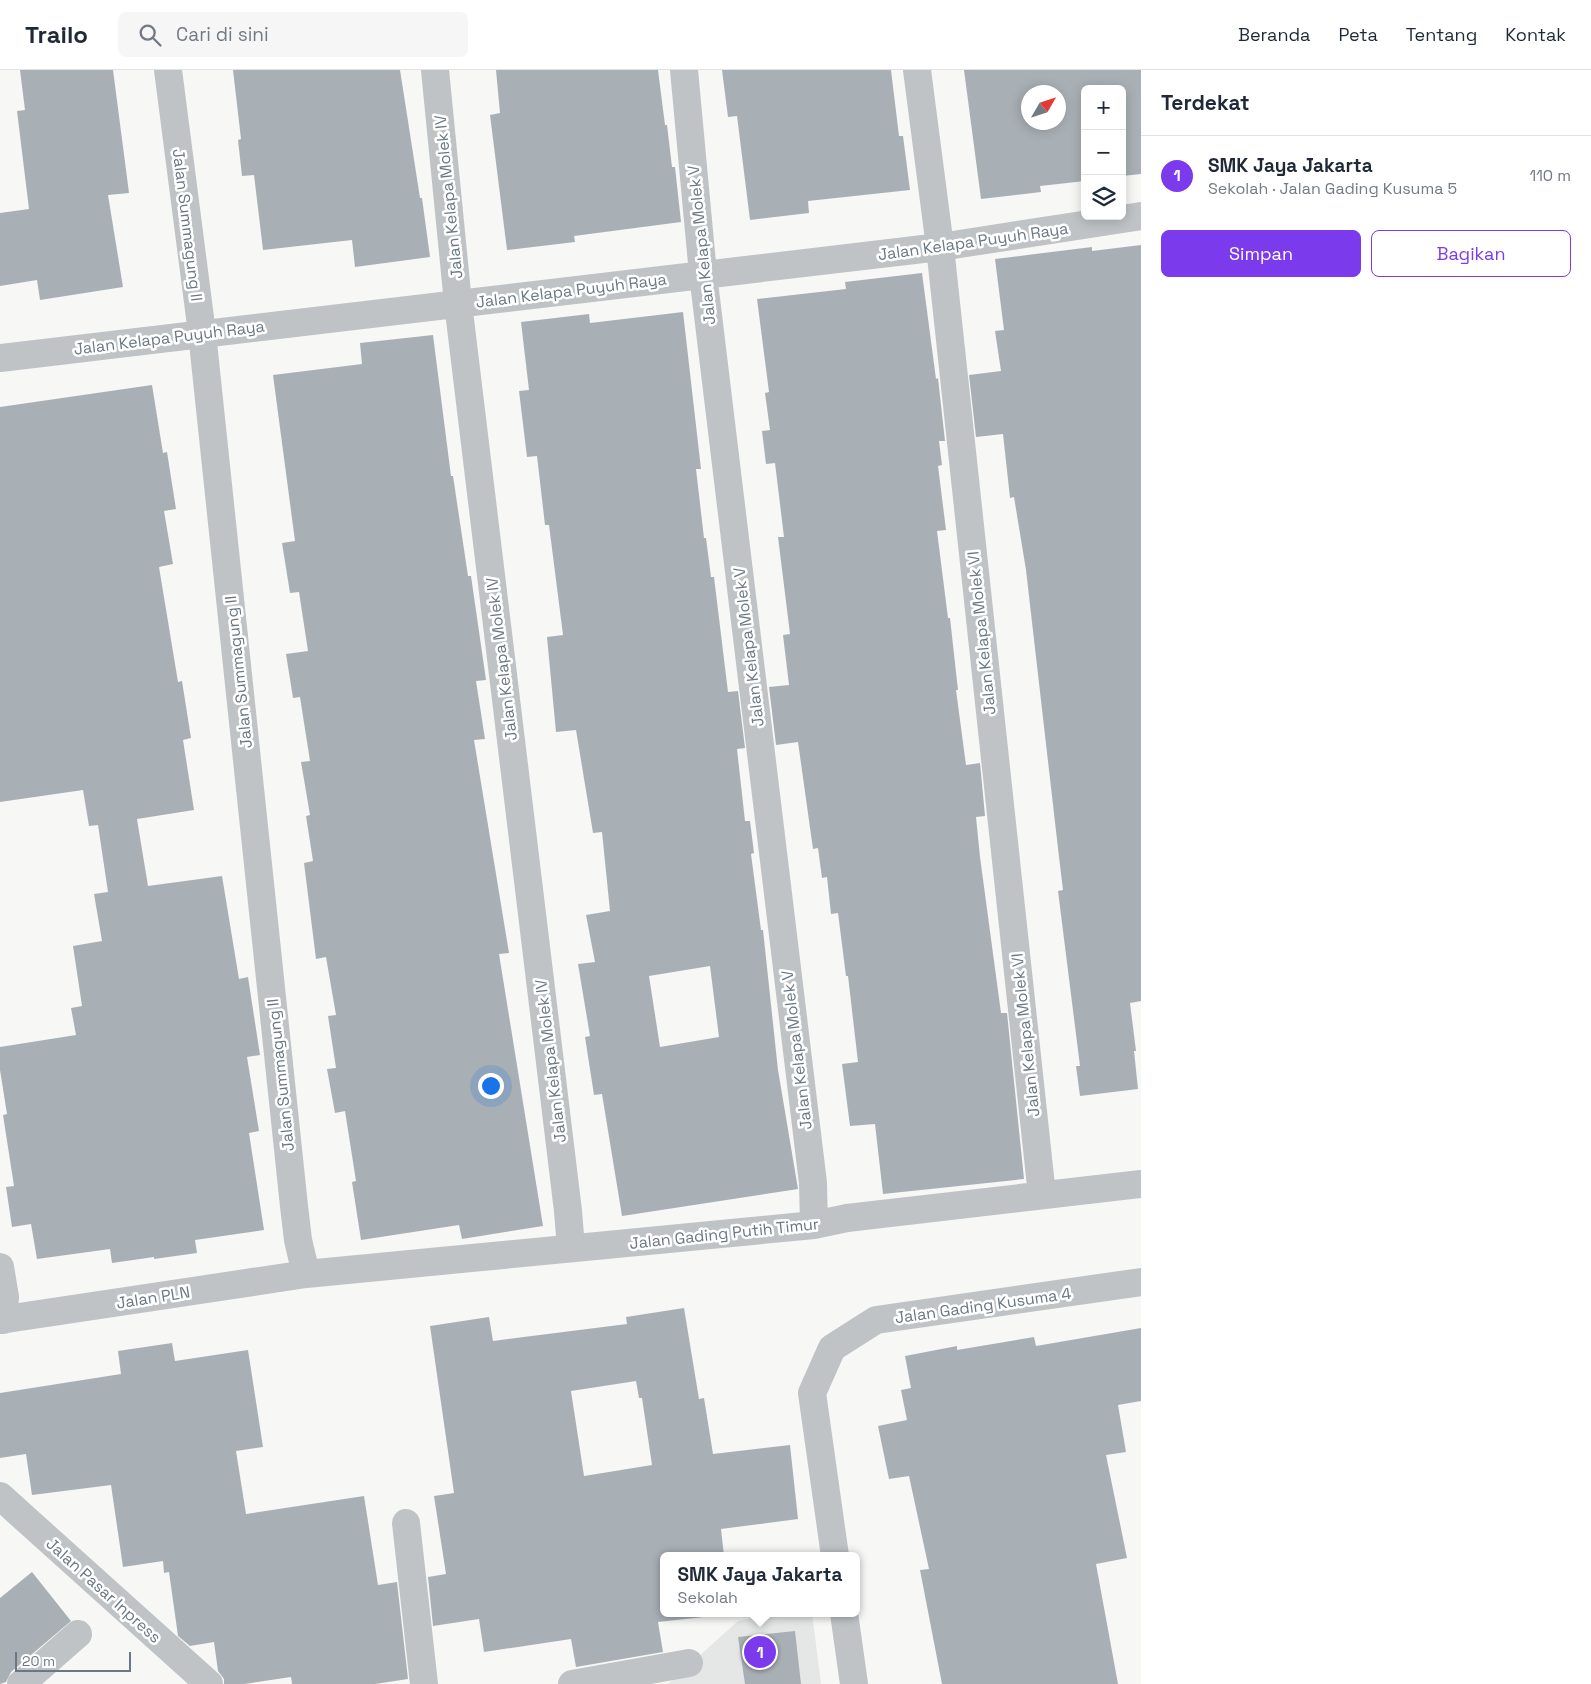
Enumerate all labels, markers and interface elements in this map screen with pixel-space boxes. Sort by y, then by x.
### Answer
search box [118,12,468,57]
text: Trailo [25,19,88,50]
icon: search [136,21,164,49]
text: Cari di sini [176,22,269,47]
text: Beranda [1238,23,1310,46]
text: Peta [1338,23,1378,46]
text: Tentang [1406,23,1477,46]
text: Kontak [1505,23,1566,46]
north arrow [1021,85,1066,130]
map controls [1081,85,1126,220]
button: + [1081,85,1126,130]
text: Terdekat [1161,89,1250,116]
street label: Jalan Kelapa Molek IV [429,114,468,280]
button: − [1081,130,1126,175]
street label: Jalan Summagung II [168,148,207,303]
text: SMK Jaya Jakarta [1208,153,1373,178]
street label: Jalan Kelapa Molek V [683,164,720,326]
text: 1 [1173,165,1181,186]
text: 110 m [1529,165,1571,186]
button: layers [1081,175,1126,220]
text: Sekolah · Jalan Gading Kusuma 5 [1208,178,1457,199]
street label: Jalan Kelapa Puyuh Raya [877,218,1070,265]
button: Simpan [1161,230,1361,277]
button: Bagikan [1371,230,1571,277]
street label: Jalan Kelapa Puyuh Raya [475,268,668,313]
street label: Jalan Kelapa Puyuh Raya [73,315,266,360]
street label: Jalan Kelapa Molek VI [962,550,1001,716]
street label: Jalan Kelapa Molek V [728,566,769,728]
street label: Jalan Kelapa Molek IV [481,576,522,742]
street label: Jalan Summagung II [220,595,257,749]
street label: Jalan Kelapa Molek VI [1006,952,1045,1118]
street label: Jalan Kelapa Molek V [776,969,817,1131]
street label: Jalan Kelapa Molek IV [530,978,571,1144]
street label: Jalan Summagung II [262,998,299,1152]
your location [478,1073,504,1099]
street label: Jalan Gading Putih Timur [628,1213,820,1254]
street label: Jalan PLN [115,1281,191,1314]
street label: Jalan Gading Kusuma 4 [893,1283,1073,1328]
street label: Jalan Pasar Inpress [42,1533,166,1648]
popup [660,1552,860,1617]
text: SMK Jaya Jakarta [678,1562,842,1587]
text: Sekolah [678,1587,738,1608]
pin: 1 [744,1633,776,1671]
scale bar [15,1649,131,1672]
text: 20 m [22,1652,55,1670]

